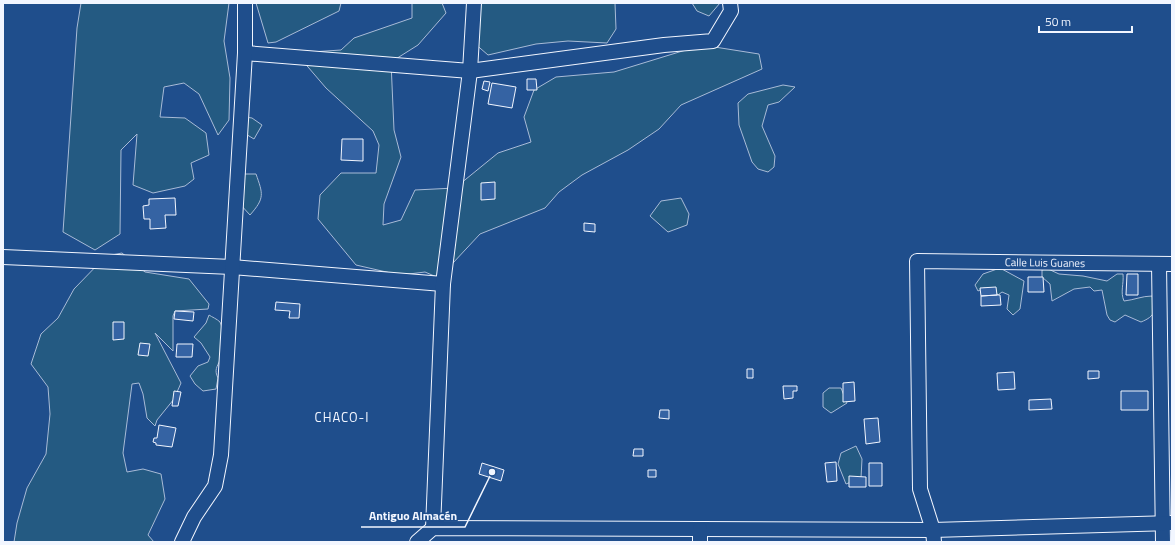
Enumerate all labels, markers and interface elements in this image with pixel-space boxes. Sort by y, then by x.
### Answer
scale bar [1039,8,1132,34]
text: 50 m [1045,12,1071,31]
street label: Calle Luis Guanes [1005,254,1085,271]
district label: CHACO-I [315,407,369,427]
callout: Antiguo Almacén [361,503,465,527]
text: Antiguo Almacén [369,506,457,525]

